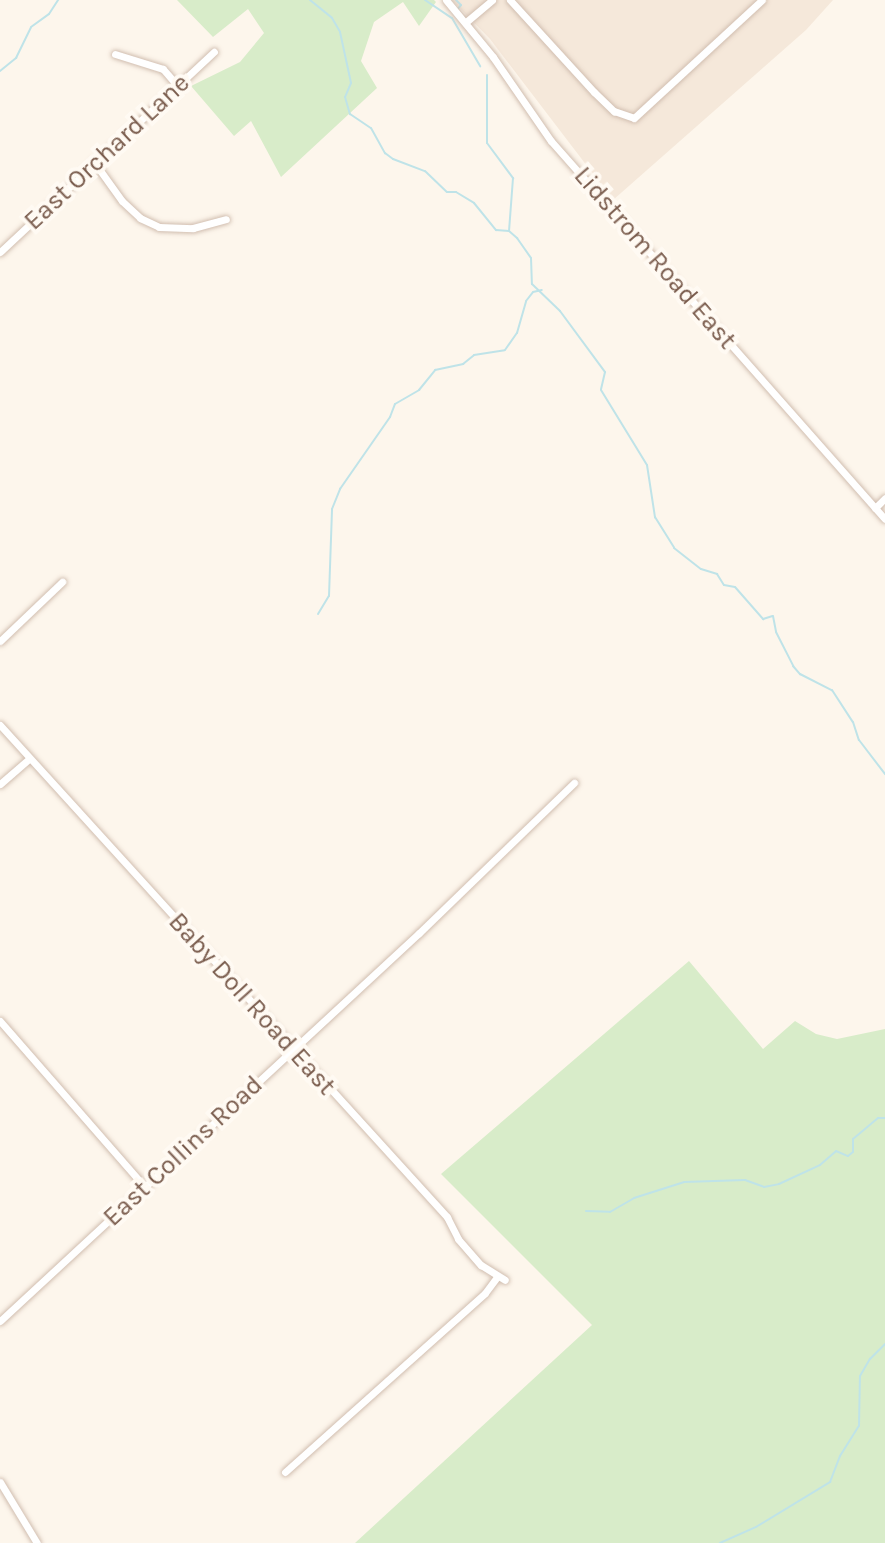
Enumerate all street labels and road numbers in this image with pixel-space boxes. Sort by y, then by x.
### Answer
street label: East Orchard Lane [18,67,196,237]
street label: Lidstrom Road East [567,161,743,355]
street label: Baby Doll Road East [162,906,342,1102]
street label: East Collins Road [97,1069,269,1233]

